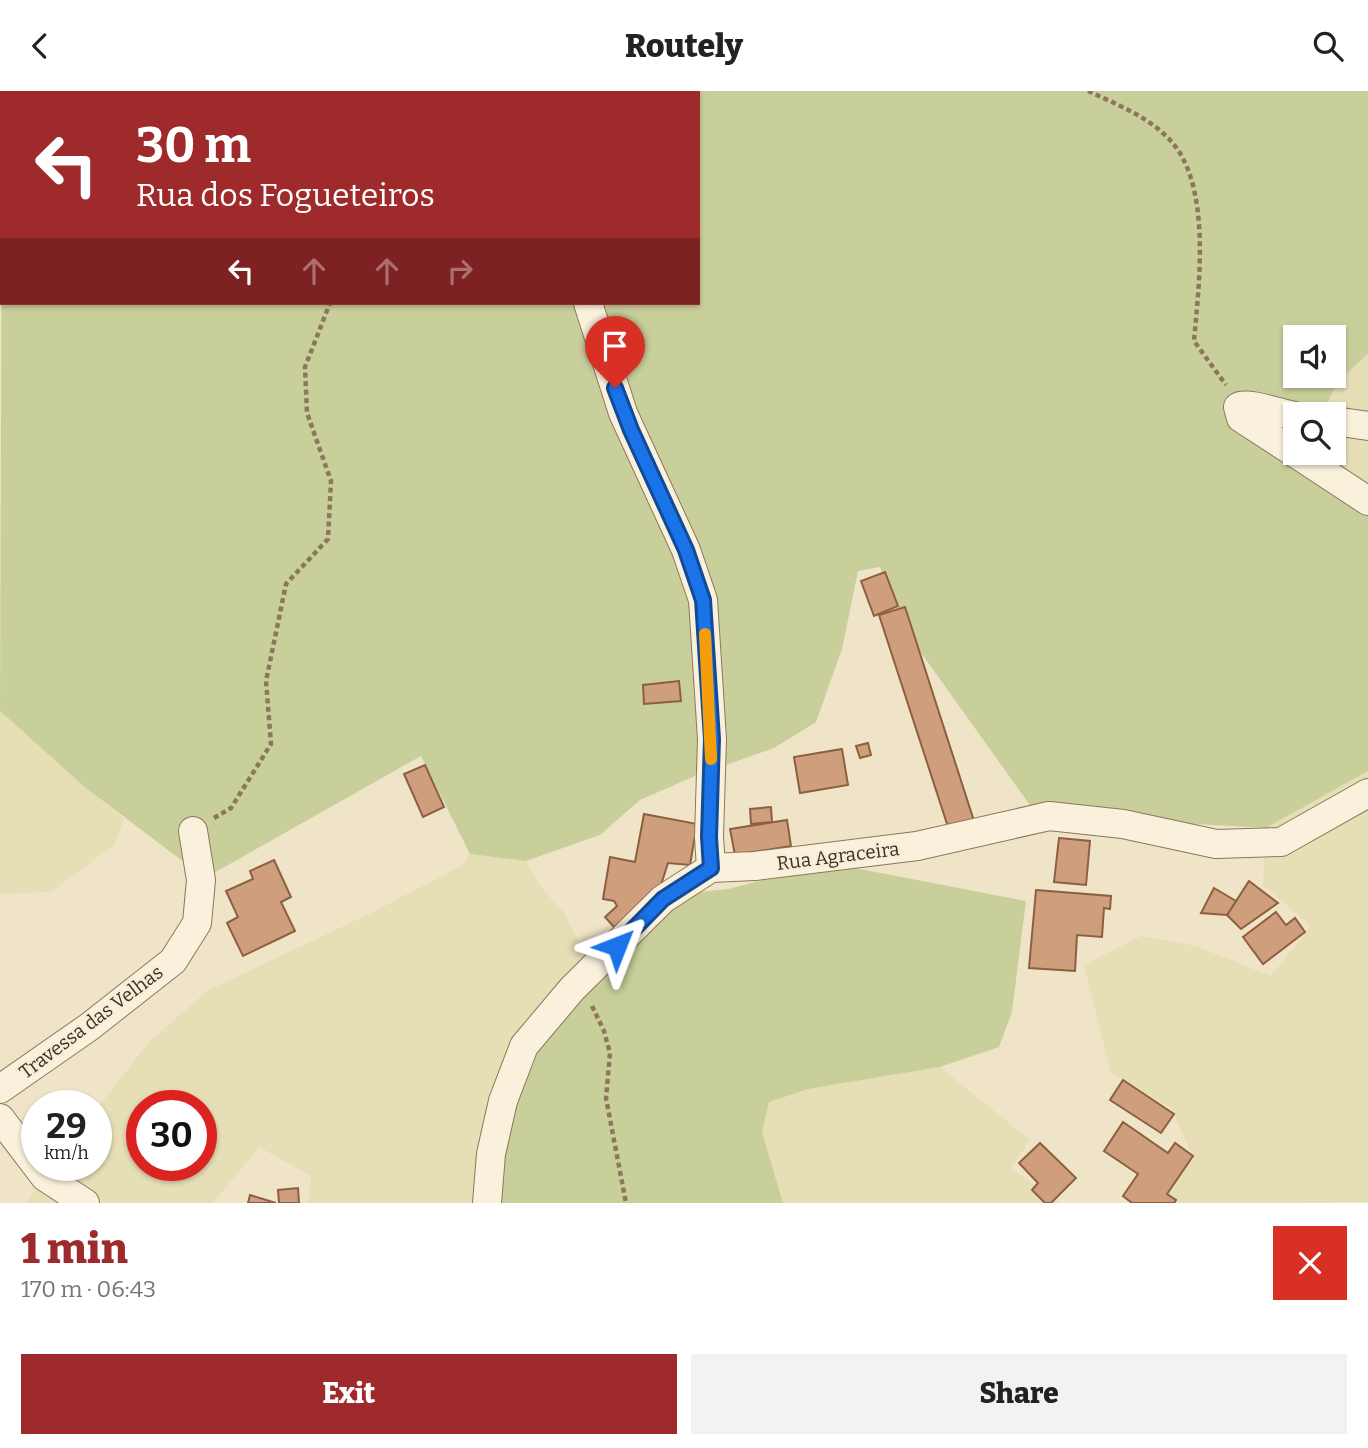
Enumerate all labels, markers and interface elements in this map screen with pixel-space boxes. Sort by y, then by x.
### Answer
icon: back [21,27,59,65]
text: Routely [625,27,743,65]
icon: search [1309,27,1347,65]
text: 30 m [136,116,251,175]
icon: left [21,119,112,210]
text: Rua dos Fogueteiros [136,176,435,214]
icon: left [222,252,260,290]
icon: ahead [295,252,333,290]
icon: ahead [368,252,406,290]
icon: right [441,252,479,290]
pin [585,316,645,388]
map controls [1283,325,1346,465]
button: sound [1283,325,1346,388]
icon: arrive [596,327,634,365]
button: search [1283,402,1346,465]
street label: Rua Agraceira [775,837,901,875]
position arrow [580,909,654,983]
street label: Travessa das Velhas [15,960,167,1084]
speed limit sign: 30 [126,1090,217,1181]
text: 29 [46,1105,87,1147]
text: km/h [44,1142,89,1164]
text: 1 min [21,1224,128,1274]
button: close [1273,1226,1347,1300]
text: 170 m · 06:43 [21,1275,156,1303]
button: Exit [21,1354,677,1434]
button: Share [691,1354,1347,1434]

